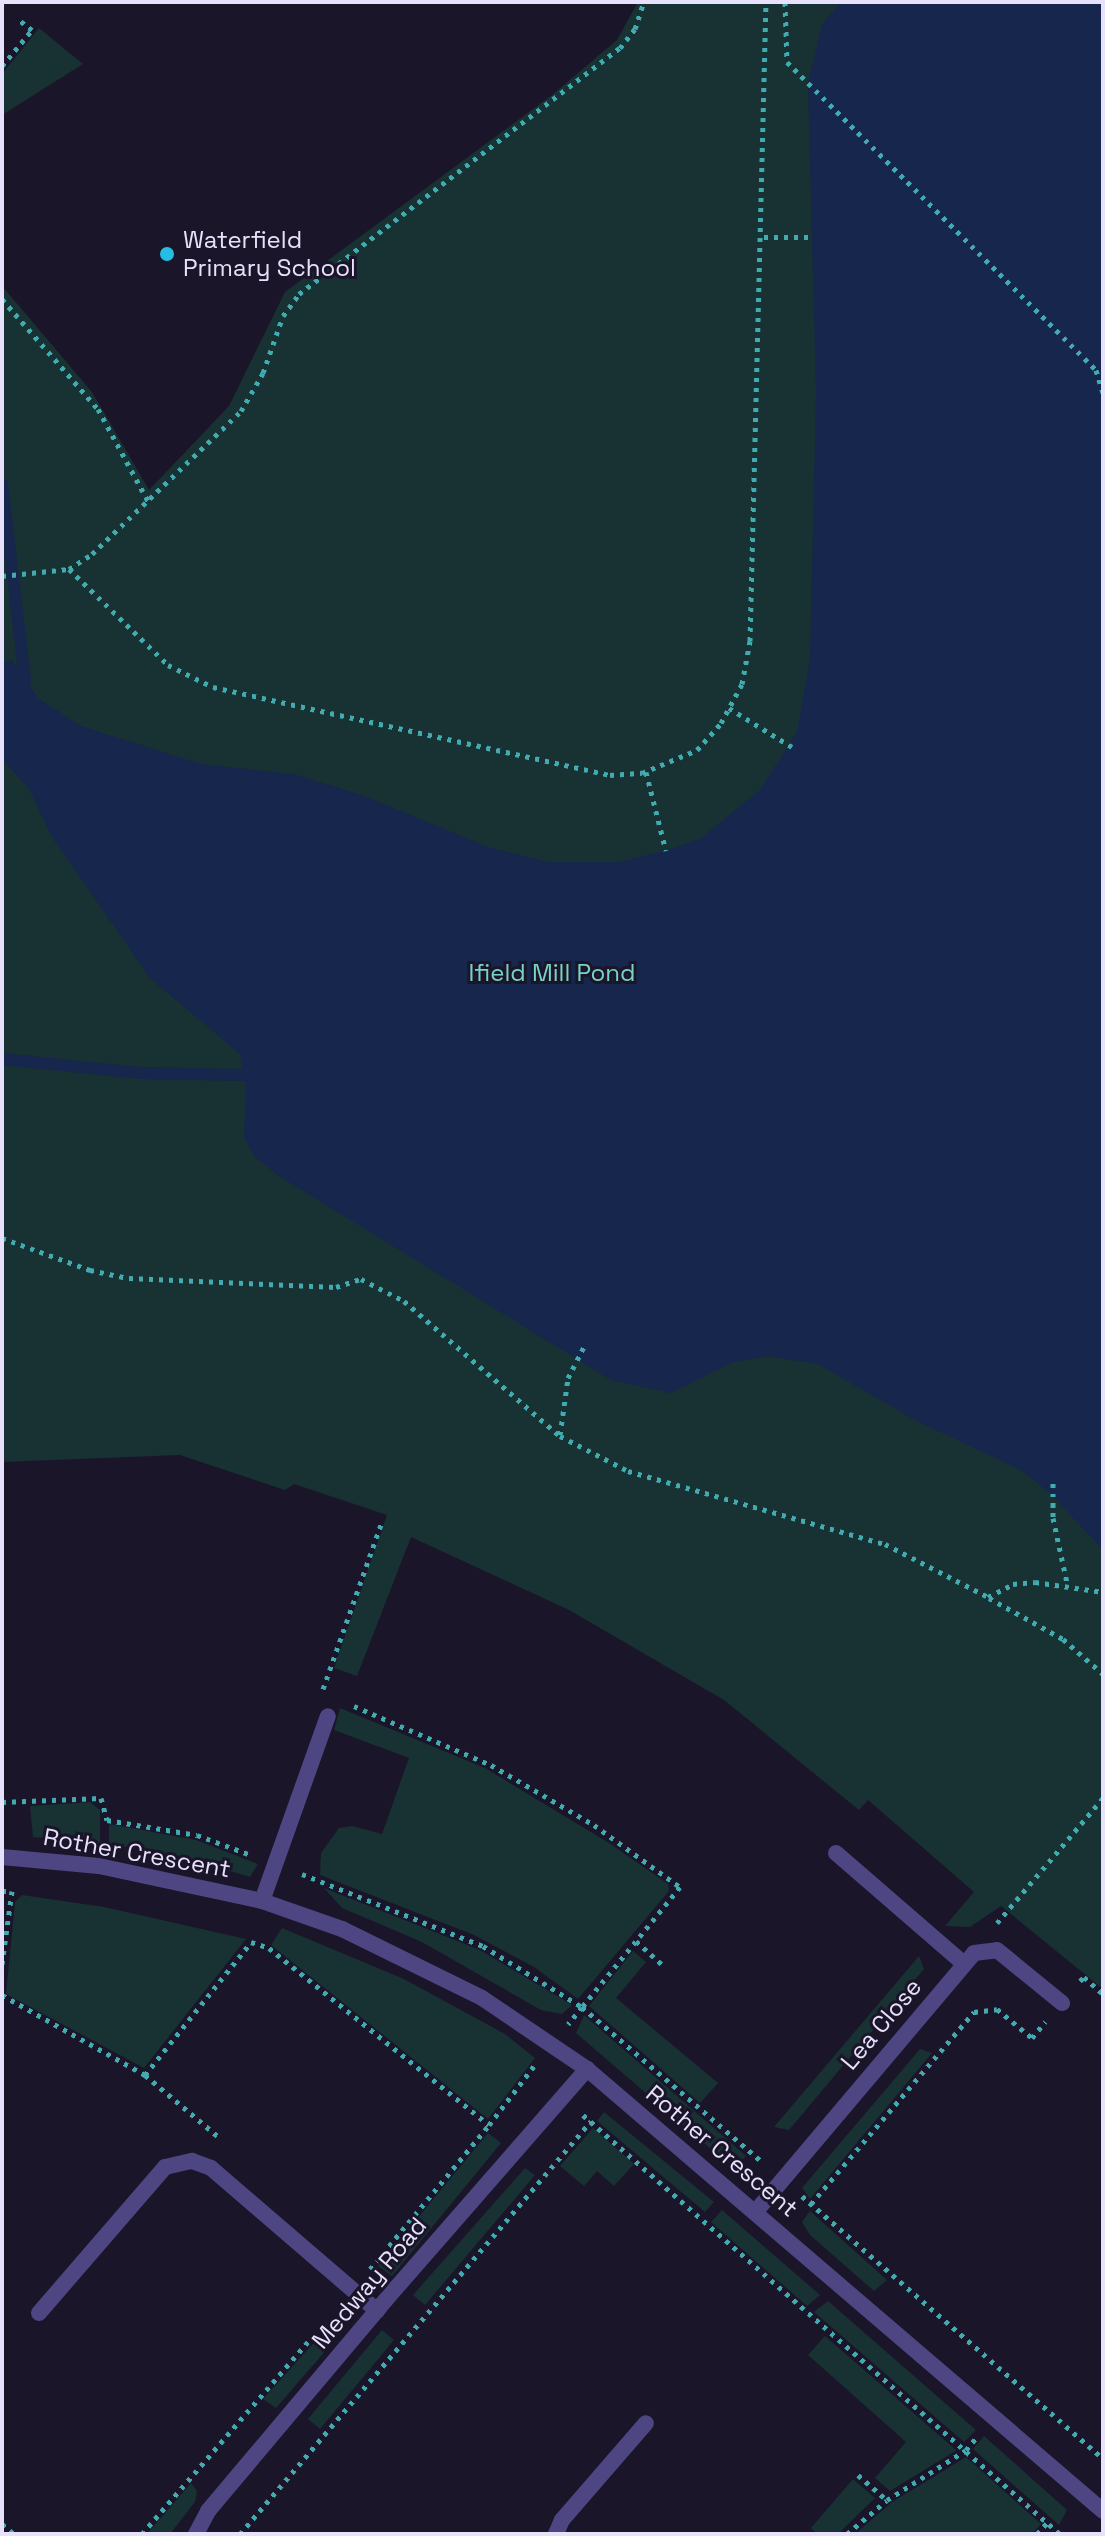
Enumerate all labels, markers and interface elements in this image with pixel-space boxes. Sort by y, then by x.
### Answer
place label: Waterfield Primary School [183,226,356,282]
marker: Waterfield Primary School [158,245,176,263]
park label: Ifield Mill Pond [468,959,636,987]
street label: Rother Crescent [41,1822,233,1884]
street label: Lea Close [835,1973,927,2075]
street label: Rother Crescent [640,2079,804,2223]
street label: Medway Road [306,2211,432,2355]

